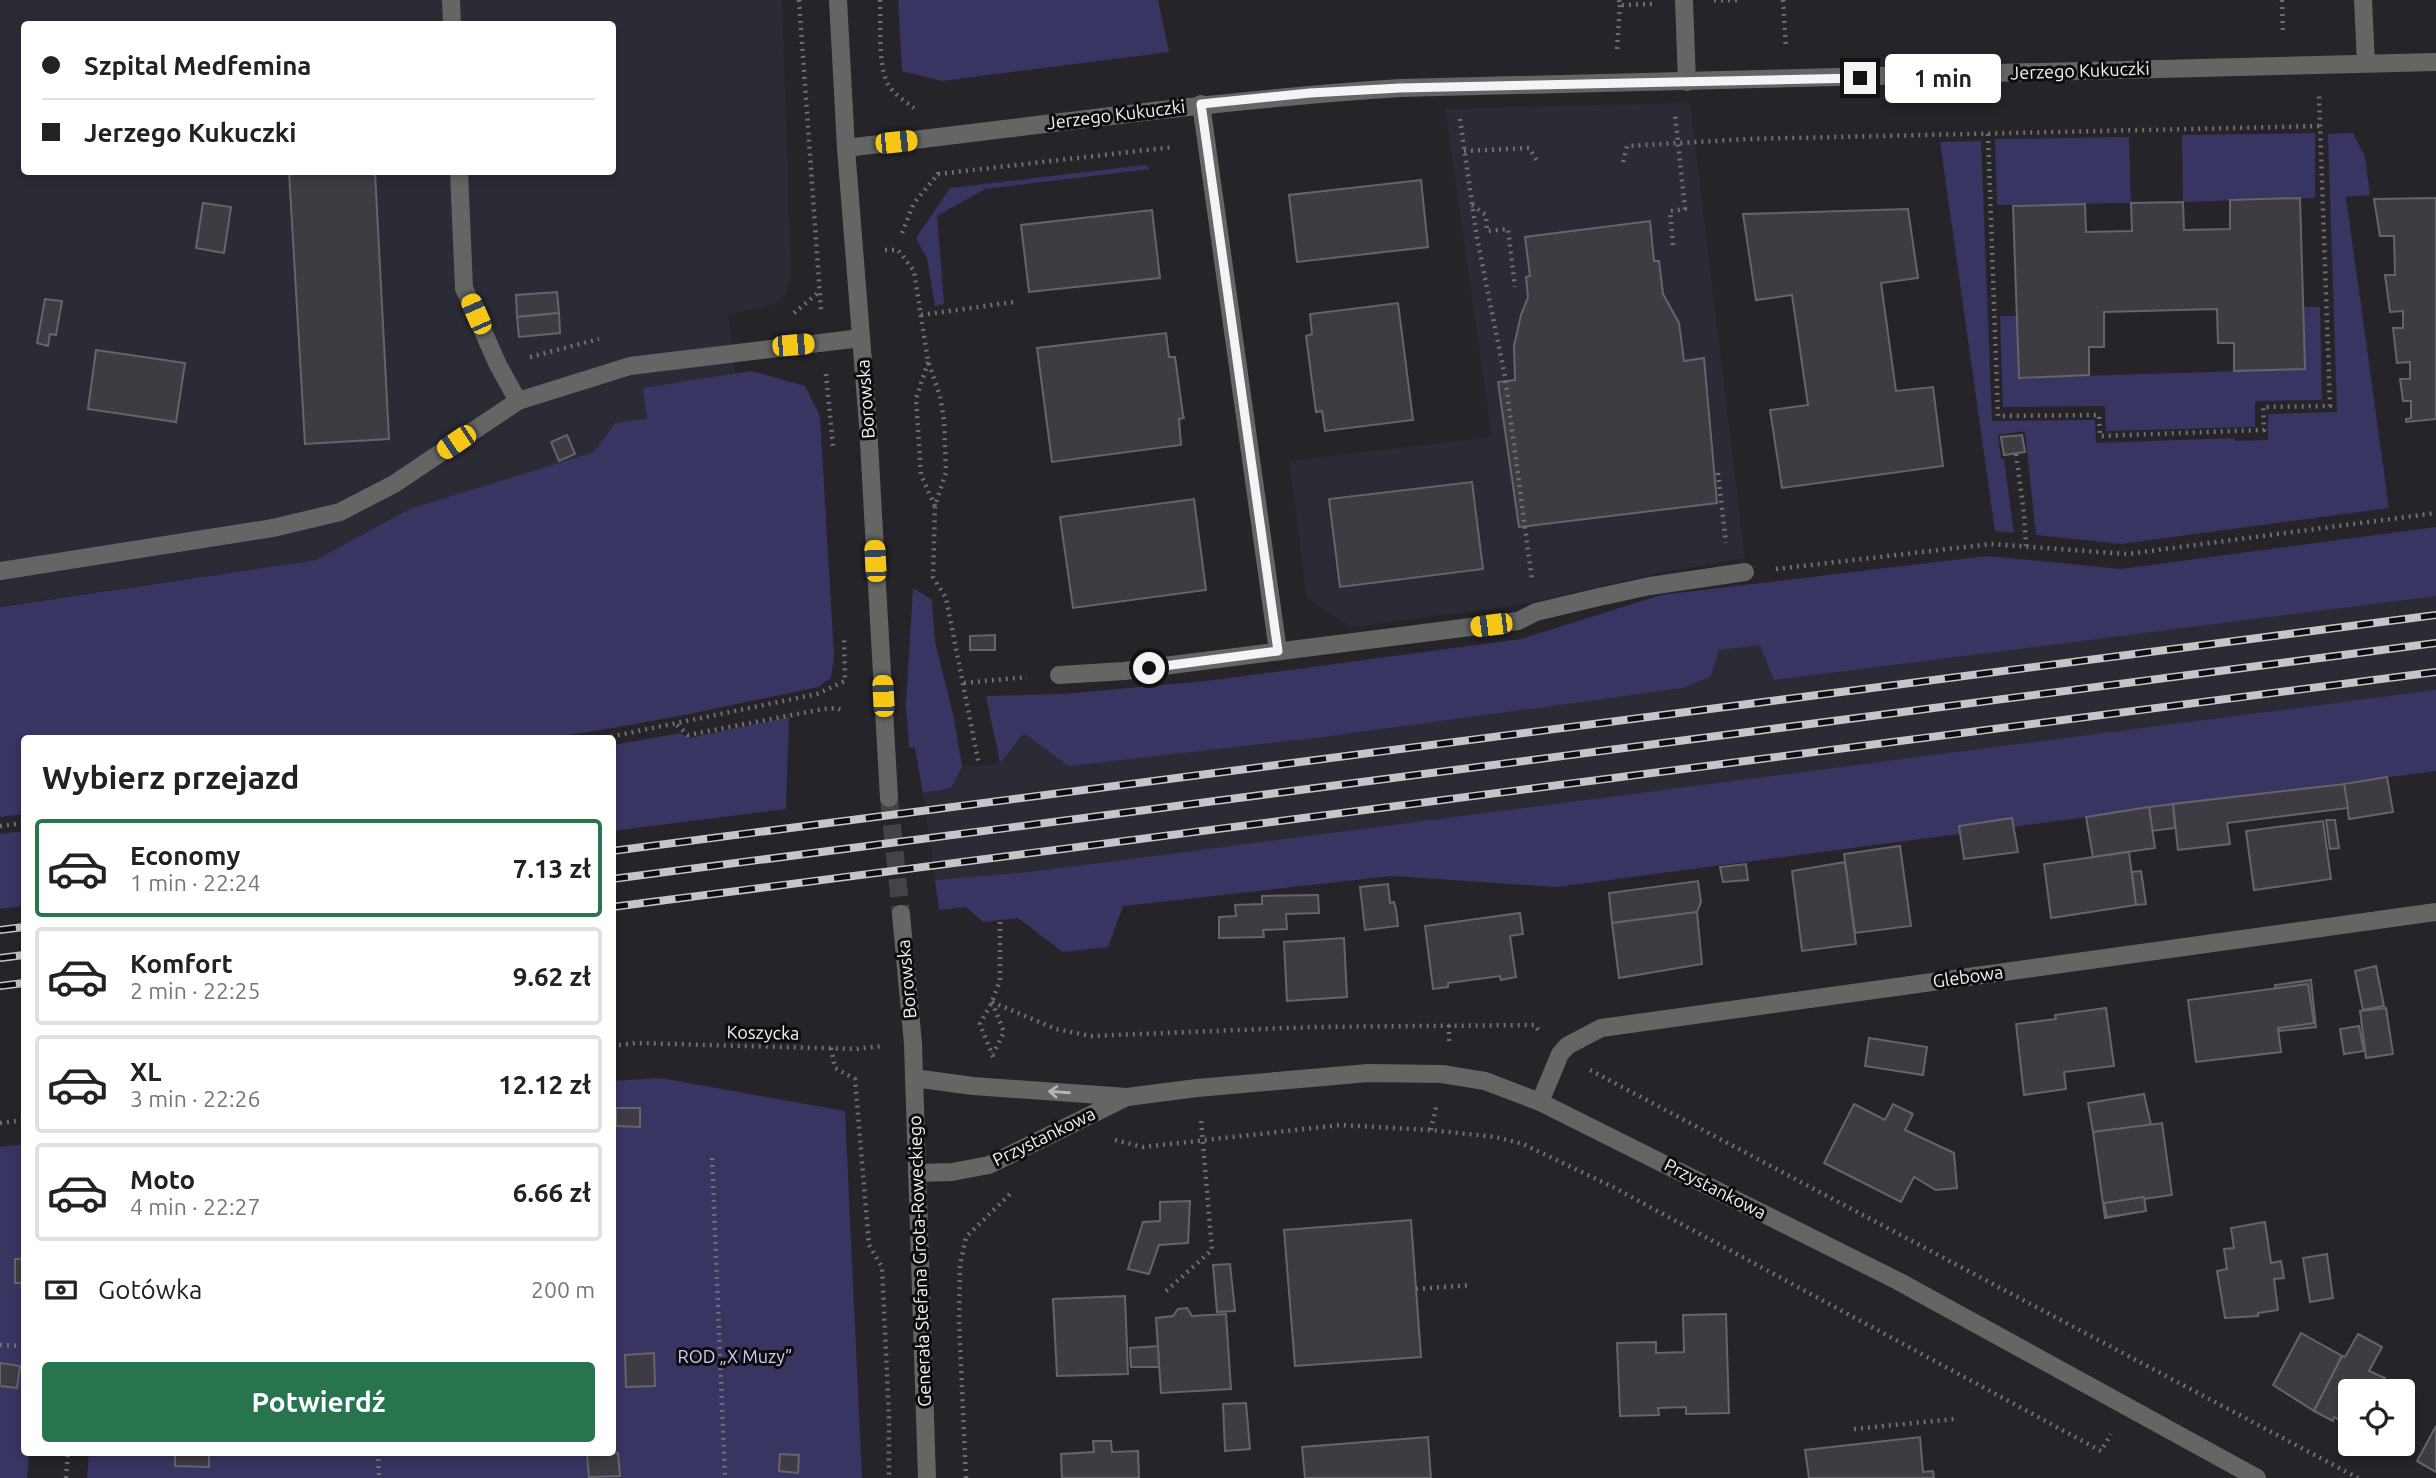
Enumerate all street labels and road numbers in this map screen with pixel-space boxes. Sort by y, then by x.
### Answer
street label: Jerzego Kukuczki [2010,58,2150,82]
street label: Jerzego Kukuczki [1046,96,1186,132]
street label: Borowska [852,359,878,439]
street label: Borowska [893,939,919,1020]
street label: Glebowa [1931,961,2004,991]
street label: Koszycka [726,1021,800,1043]
street label: Przystankowa [989,1103,1098,1170]
street label: Generała Stefana Grota-Roweckiego [904,1115,934,1407]
street label: Przystankowa [1661,1154,1770,1222]

